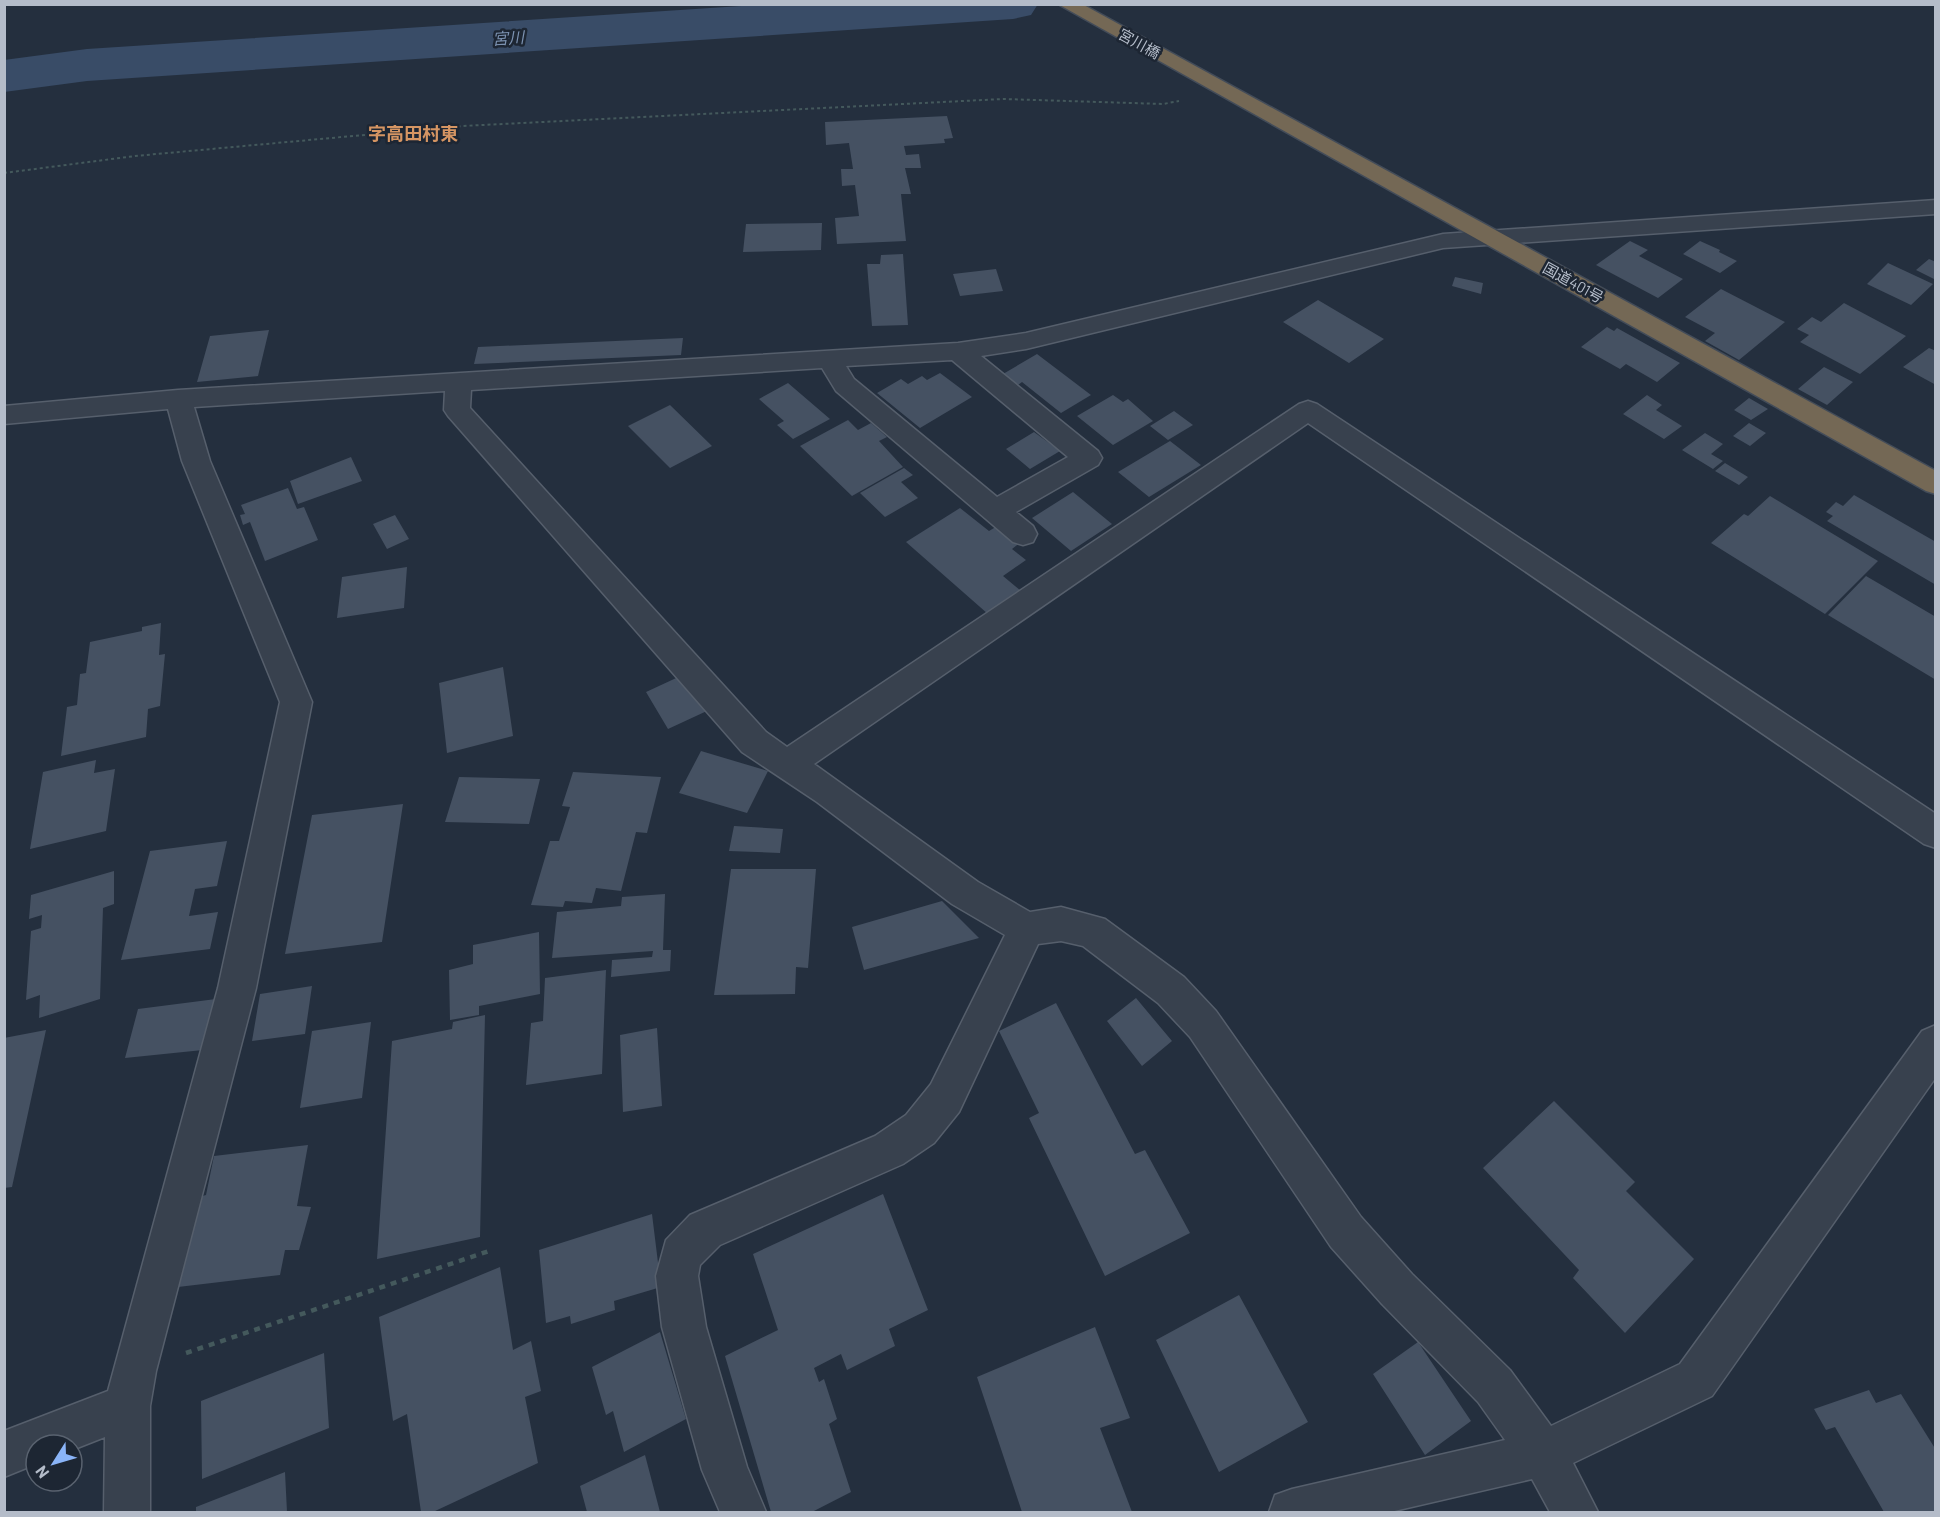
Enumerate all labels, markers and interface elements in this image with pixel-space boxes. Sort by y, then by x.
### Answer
street label: 宮川橋 [1115,24,1164,62]
water label: 宮川 [491,27,527,48]
district label: 字高田村東 [368,122,458,144]
street label: 国道401号 [1540,258,1607,306]
north arrow [24,1433,84,1493]
text: N [31,1462,52,1482]

